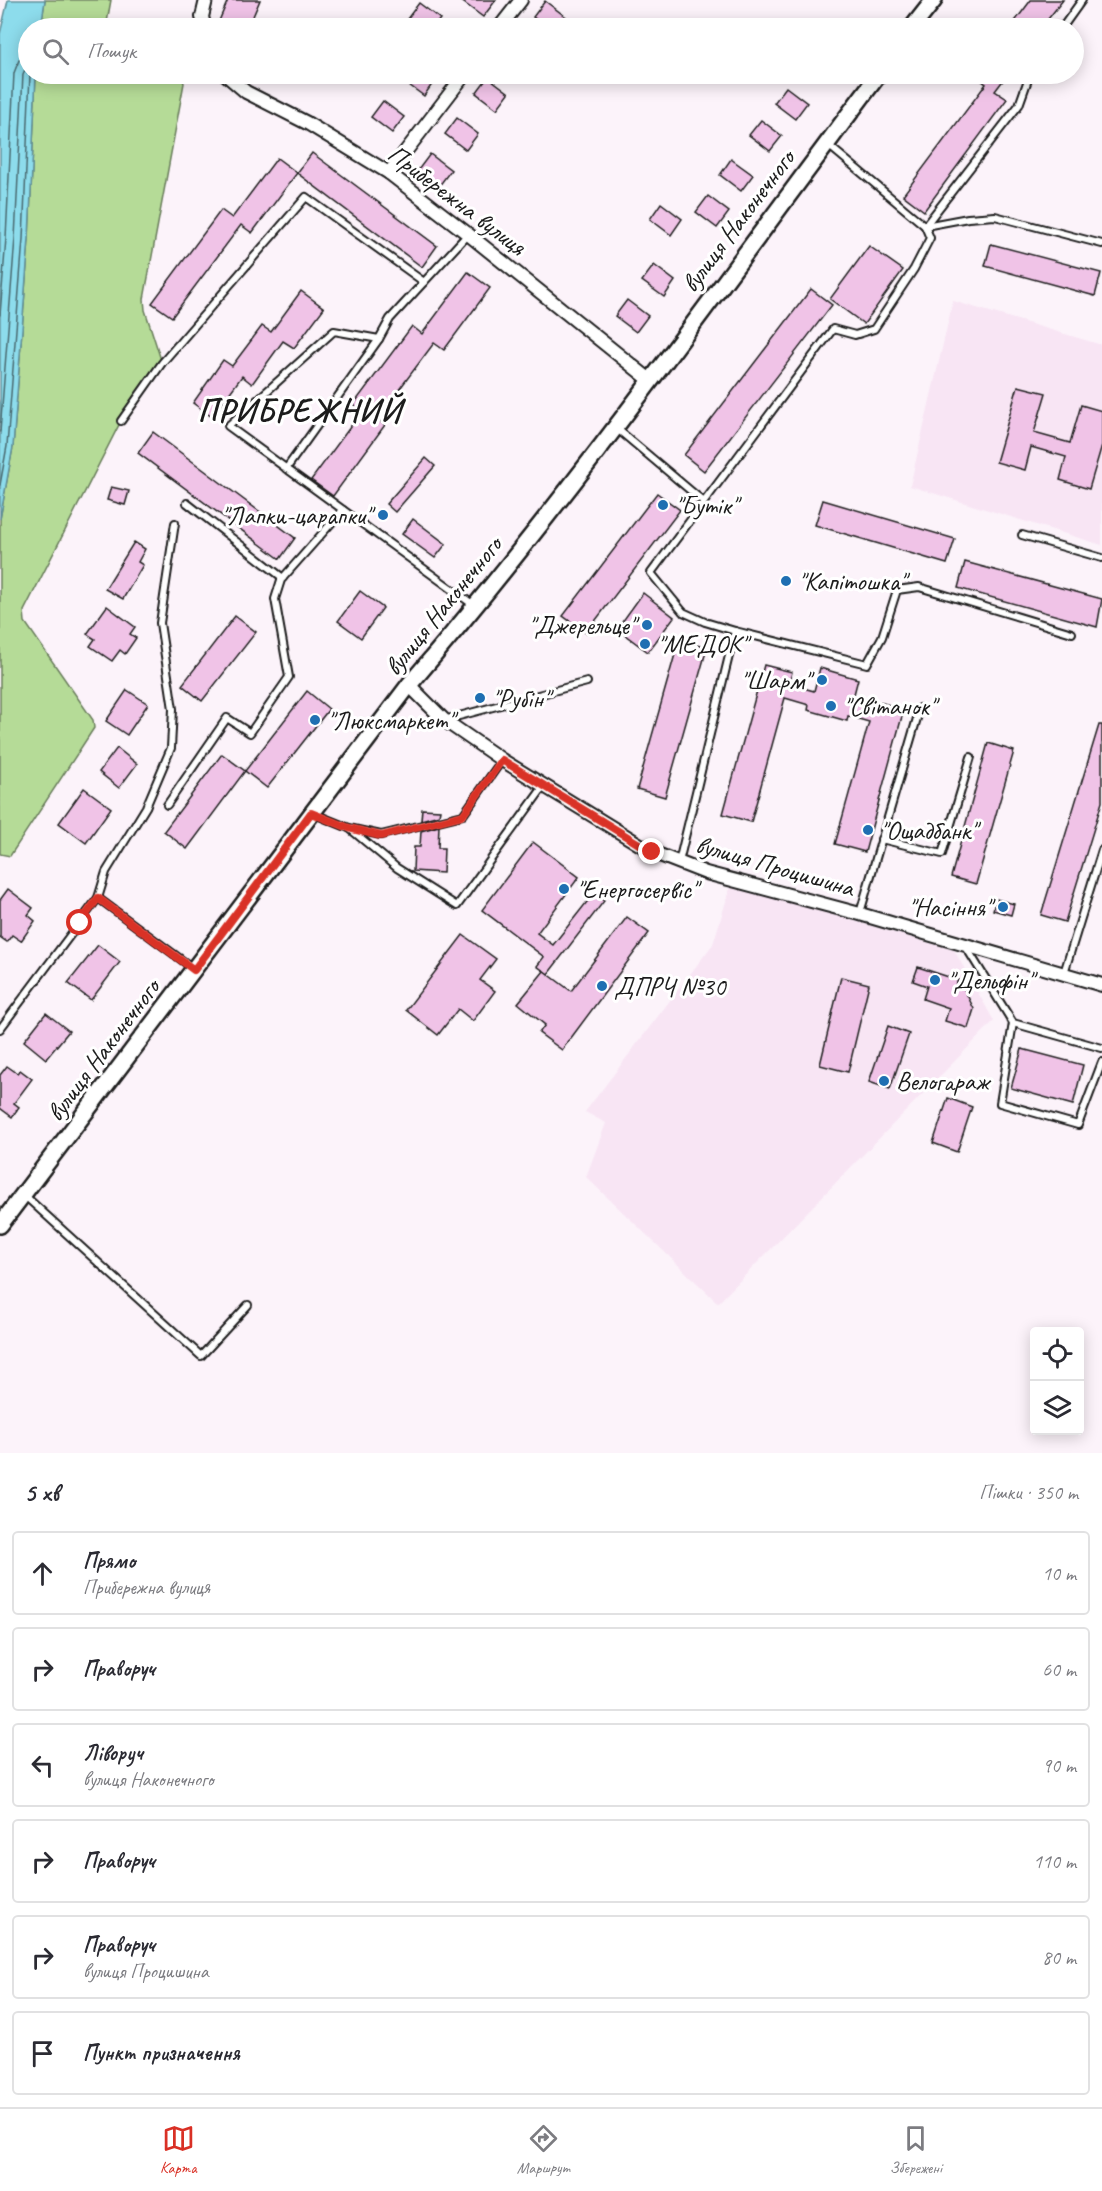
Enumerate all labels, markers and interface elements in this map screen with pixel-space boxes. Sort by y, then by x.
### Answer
search box [18,18,1084,84]
icon: search [39,35,72,68]
text: Пошук [87,37,136,65]
street label: Прибережна вулиця [381,137,534,264]
street label: вулиця Наконечного [674,141,804,299]
district label: ПРИБРЕЖНИЙ [198,390,407,431]
place label: "Бутік" [675,489,742,522]
marker: "Бутік" [656,498,670,512]
place label: "Лапки-царапки" [221,499,376,532]
marker: "Лапки-царапки" [376,508,390,522]
street label: вулиця Наконечного [377,527,511,682]
place label: "Капітошка" [798,565,910,598]
marker: "Капітошка" [779,574,793,588]
place label: "Джерельце" [528,609,640,642]
marker: "Джерельце" [640,618,654,632]
place label: "МЕДОК" [657,628,752,661]
marker: "МЕДОК" [638,637,652,651]
place label: "Шарм" [740,664,815,697]
marker: "Шарм" [815,673,829,687]
place label: "Рубін" [492,682,554,715]
place label: "Світанок" [843,690,940,723]
marker: "Рубін" [473,691,487,705]
marker: "Світанок" [824,699,838,713]
place label: "Люксмаркет" [327,704,459,737]
marker: "Люксмаркет" [308,713,322,727]
place label: "Ощадбанк" [880,814,981,847]
marker: "Ощадбанк" [861,823,875,837]
street label: вулиця Процишина [692,828,859,905]
route end [638,838,664,864]
place label: "Енергосервіс" [576,873,702,906]
marker: "Енергосервіс" [557,882,571,896]
place label: "Насіння" [908,891,996,924]
marker: "Насіння" [996,900,1010,914]
route start [66,909,92,935]
place label: "Дельфін" [947,964,1038,997]
street label: вулиця Наконечного [39,970,169,1128]
place label: ДПРЧ №30 [614,970,728,1003]
marker: "Дельфін" [928,973,942,987]
marker: ДПРЧ №30 [595,979,609,993]
place label: Велогараж [896,1065,992,1098]
marker: Велогараж [877,1074,891,1088]
map controls [1030,1327,1084,1435]
button: locate [1030,1327,1084,1381]
button: layers [1030,1381,1084,1435]
text: 5 хв [24,1476,59,1509]
text: Пішки · 350 m [979,1480,1078,1505]
text: Прямо [83,1547,135,1575]
icon: ahead [26,1557,59,1590]
text: 10 m [1042,1561,1076,1586]
text: Прибережна вулиця [83,1575,210,1600]
icon: right [26,1653,59,1686]
text: Праворуч [83,1655,155,1683]
text: 60 m [1042,1657,1076,1682]
text: Ліворуч [83,1739,143,1767]
icon: left [26,1749,59,1782]
text: 90 m [1042,1753,1076,1778]
text: вулиця Наконечного [83,1767,214,1792]
icon: right [26,1845,59,1878]
text: Праворуч [83,1847,155,1875]
text: 110 m [1033,1849,1076,1874]
text: Праворуч [83,1931,155,1959]
icon: right [26,1941,59,1974]
text: 80 m [1042,1945,1076,1970]
text: вулиця Процишина [83,1959,208,1984]
icon: arrive [26,2037,59,2070]
text: Пункт призначення [83,2039,240,2067]
tab: Карта [160,2122,197,2178]
tab: Маршрут [517,2122,570,2178]
tab: Збережені [890,2122,942,2178]

